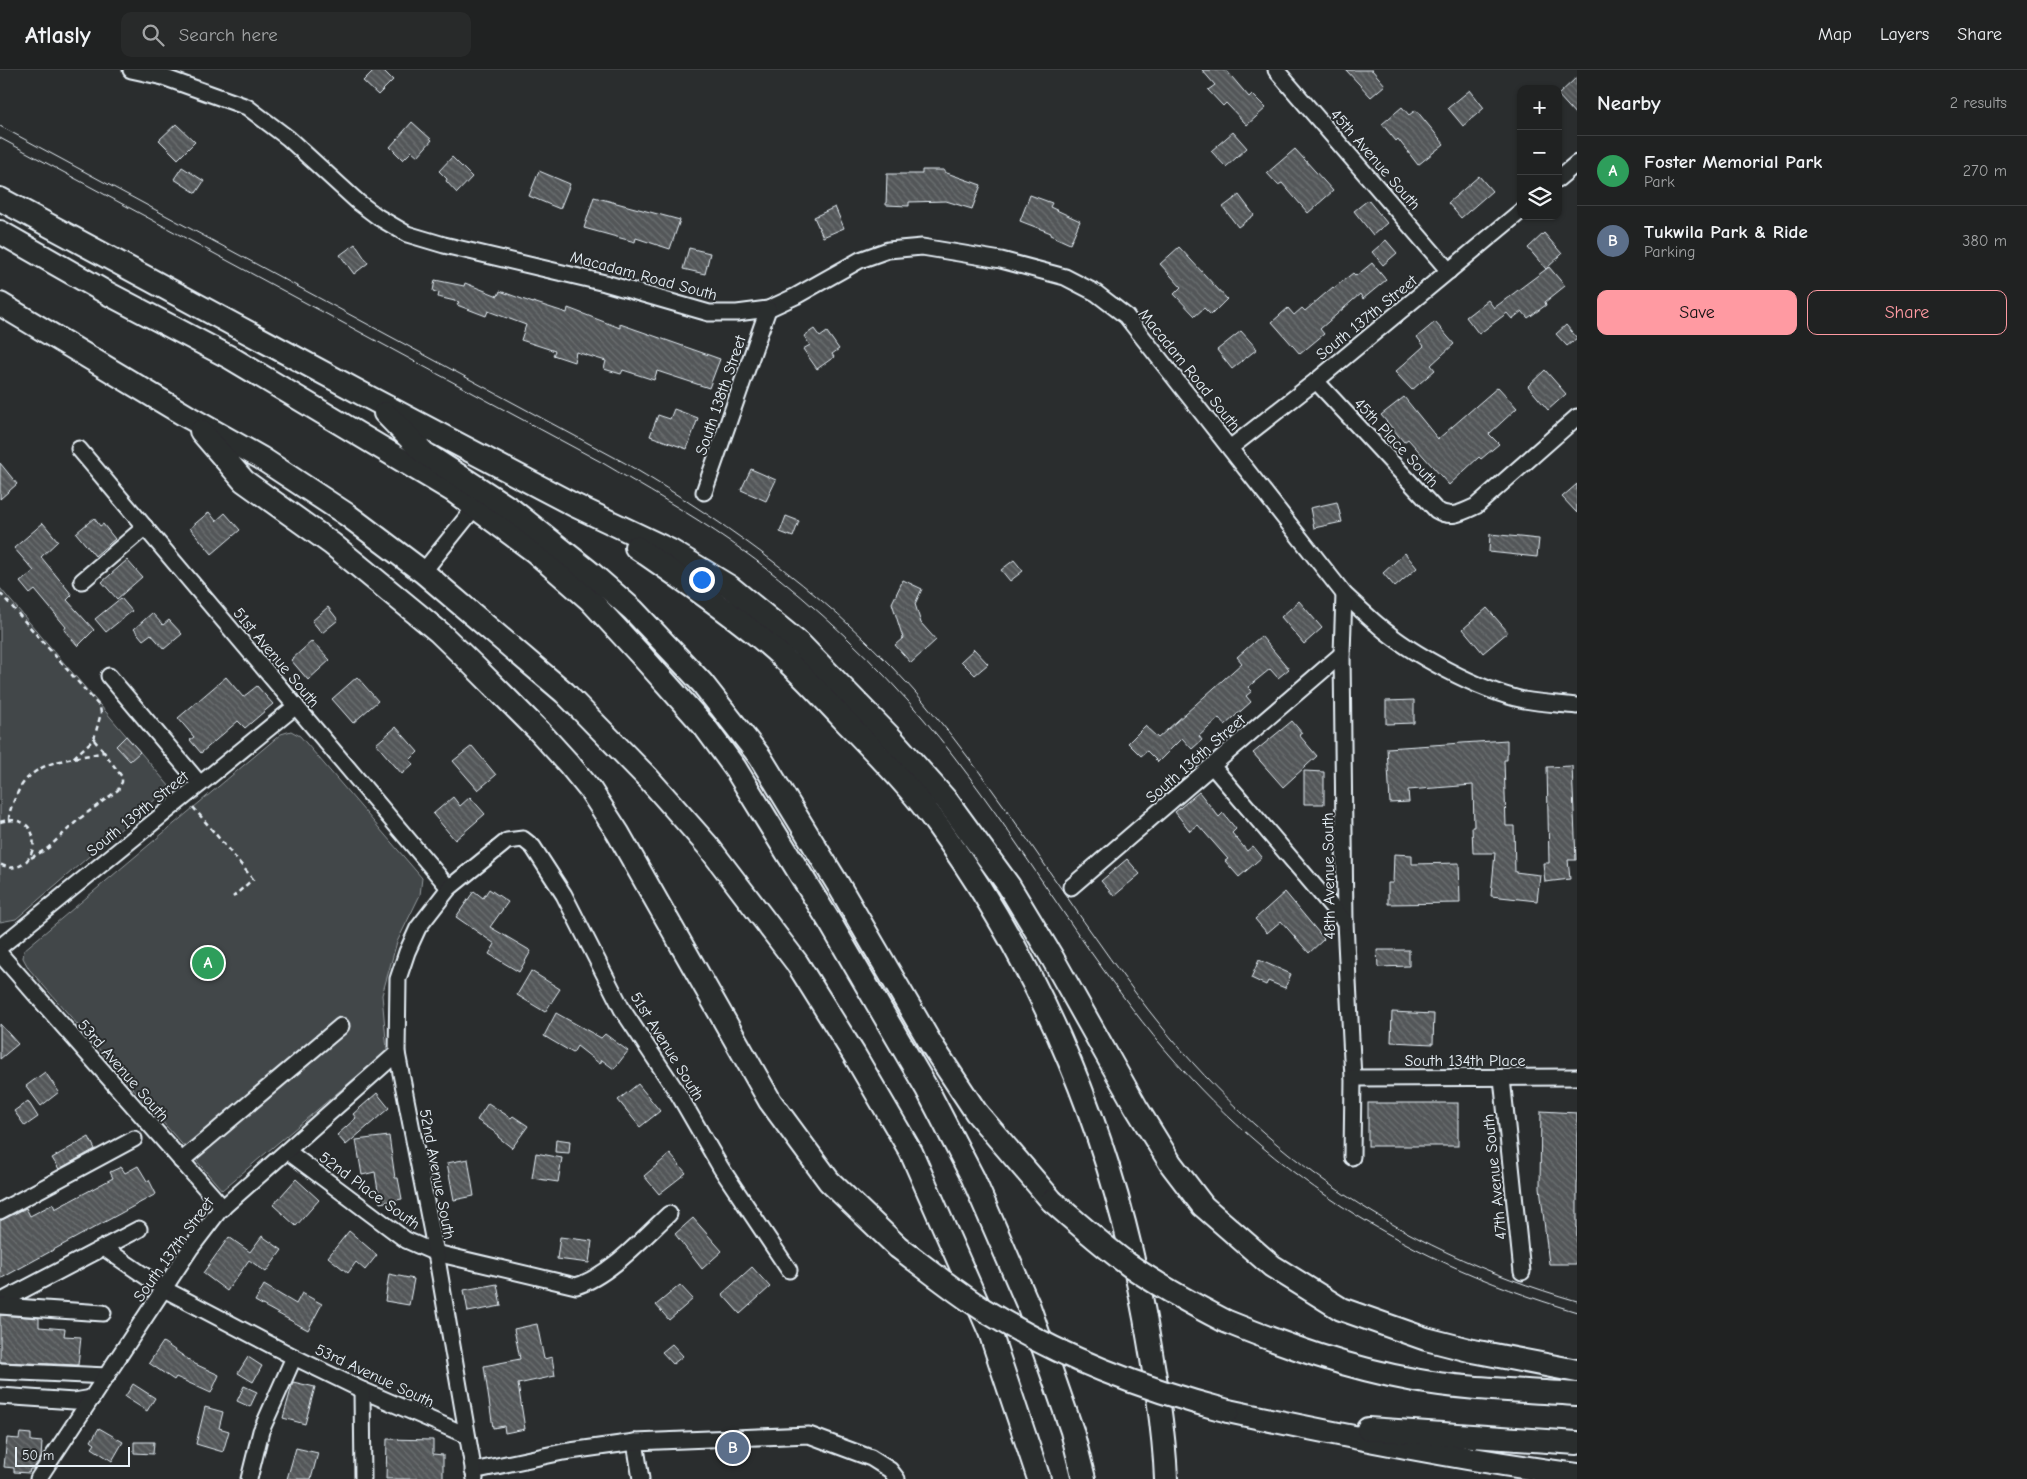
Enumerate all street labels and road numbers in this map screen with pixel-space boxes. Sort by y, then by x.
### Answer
street label: 45th Avenue South [1327,106,1424,214]
street label: Macadam Road South [568,248,719,304]
street label: South 137th Street [1313,271,1421,364]
street label: Macadam Road South [1135,305,1244,434]
street label: South 138th Street [692,333,750,457]
street label: 45th Place South [1350,394,1442,491]
street label: 51st Avenue South [229,604,323,711]
street label: South 136th Street [1142,710,1249,807]
street label: South 139th Street [83,767,192,860]
street label: 48th Avenue South [1319,812,1339,940]
street label: 51st Avenue South [627,989,708,1104]
street label: 53rd Avenue South [74,1016,172,1125]
street label: South 134th Place [1404,1052,1526,1070]
street label: 52nd Avenue South [416,1107,458,1241]
street label: 47th Avenue South [1479,1113,1511,1241]
street label: 52nd Place South [316,1148,423,1233]
street label: South 137th Street [130,1194,218,1305]
street label: 53rd Avenue South [312,1340,437,1411]

